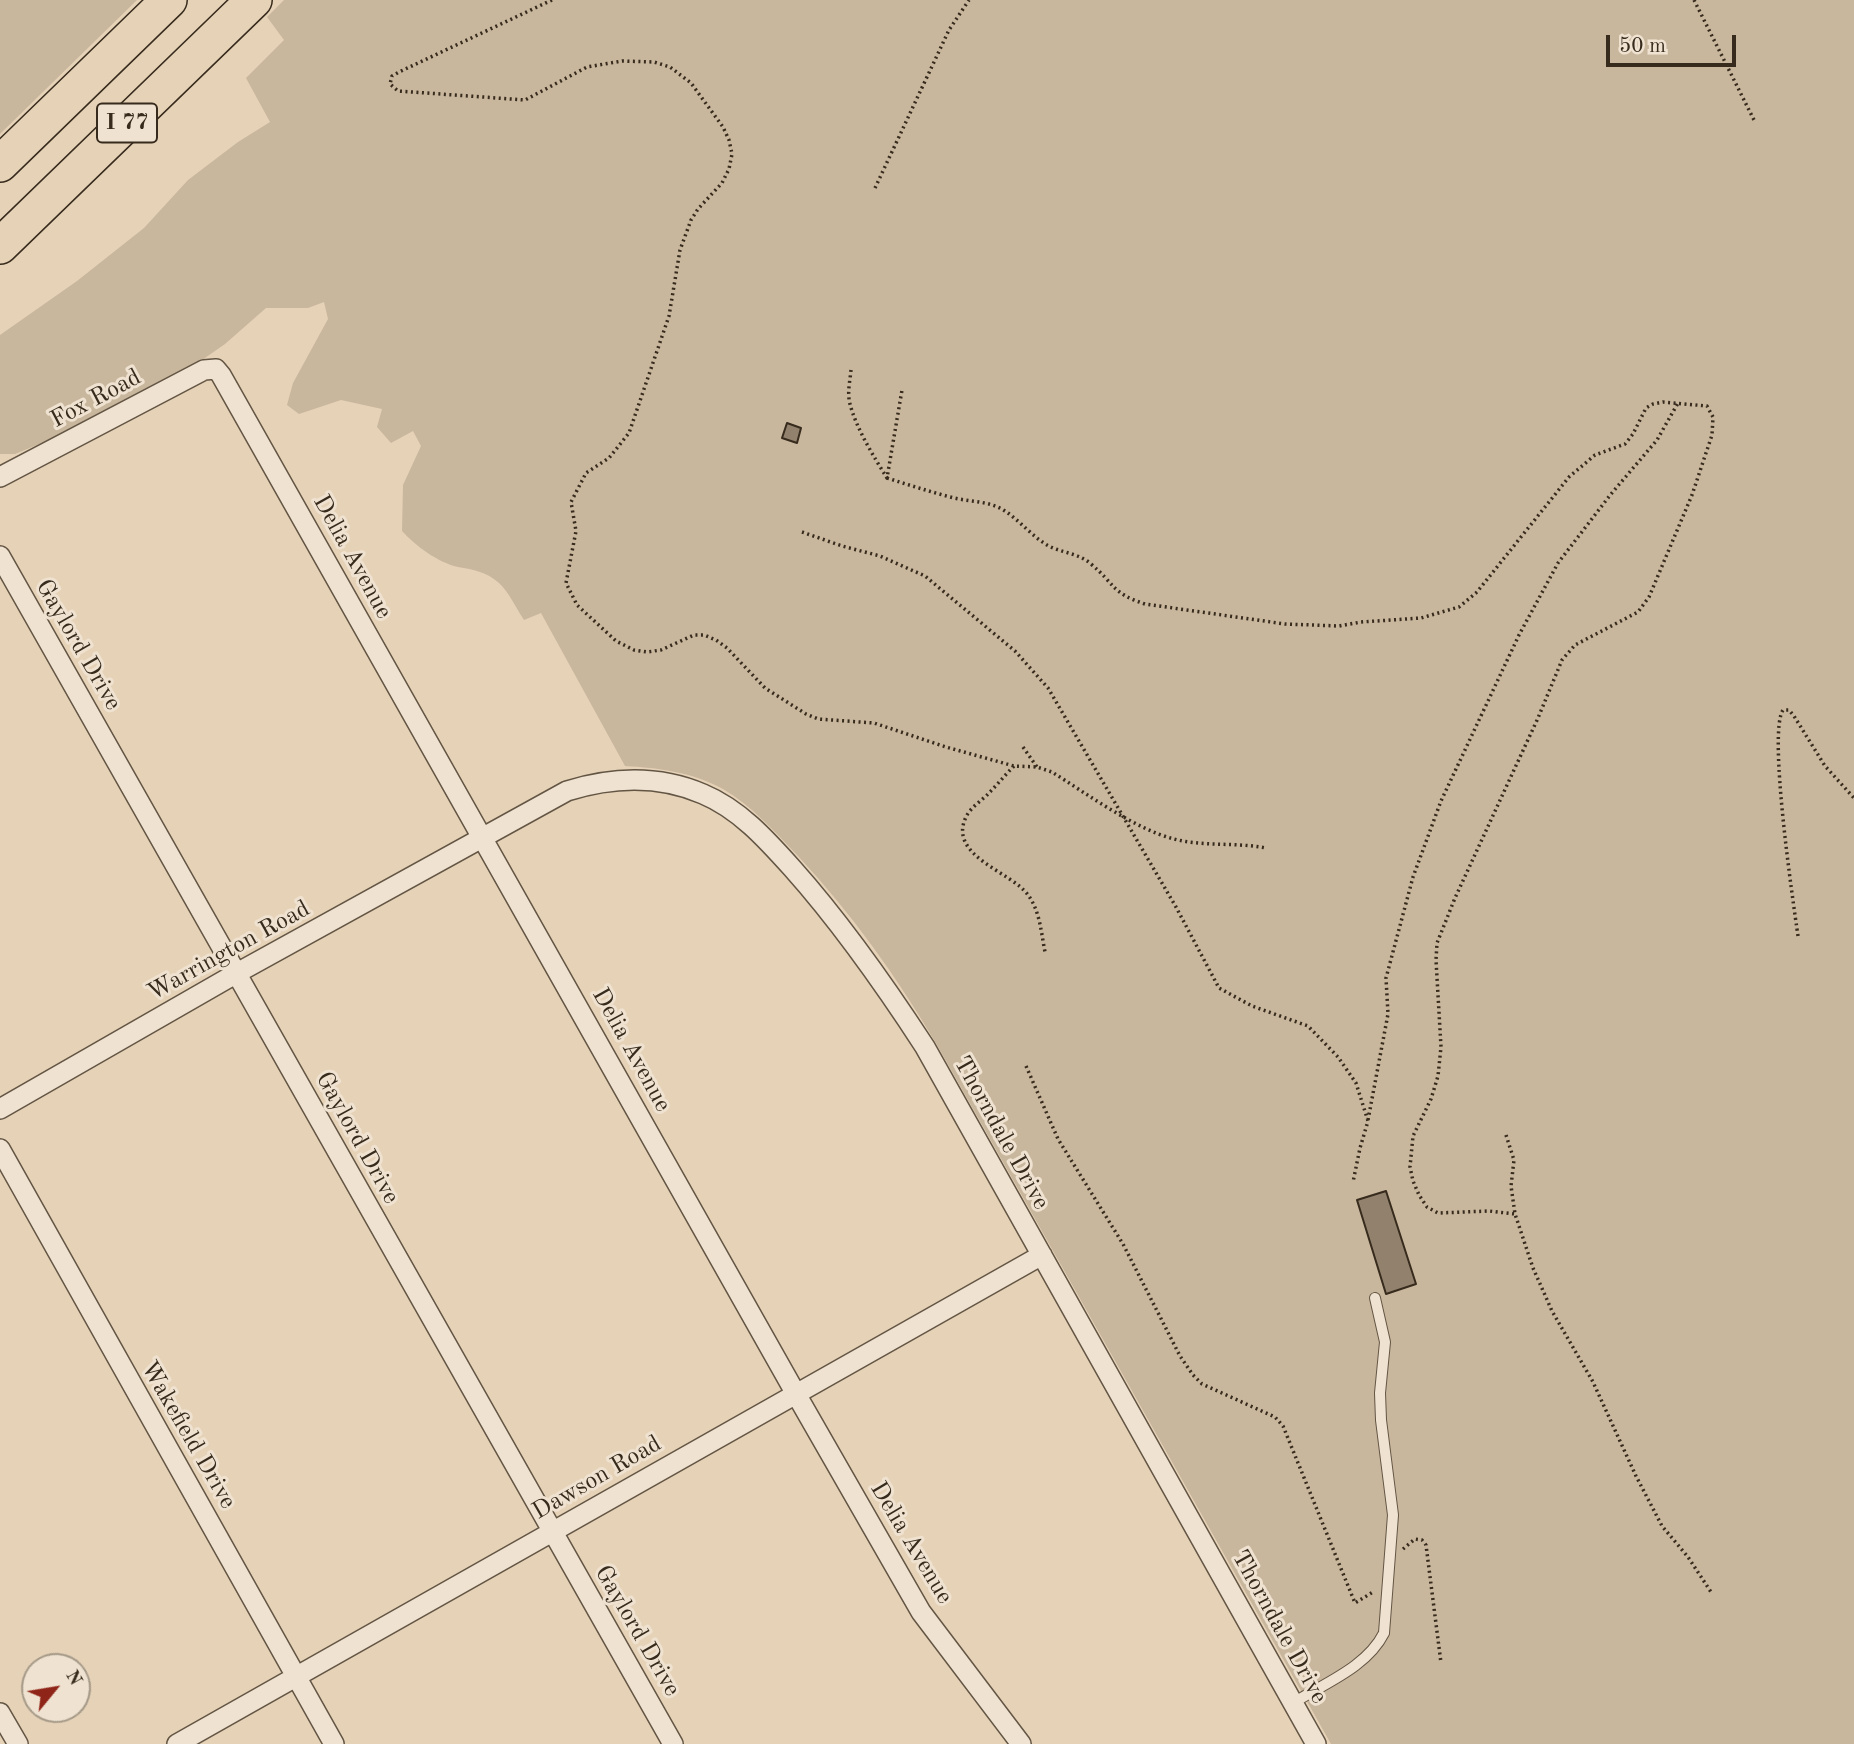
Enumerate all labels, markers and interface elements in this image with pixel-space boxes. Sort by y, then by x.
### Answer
scale bar [1609,21,1738,65]
text: 50 m [1619,36,1666,57]
road number: I 77 [97,104,157,142]
street label: Fox Road [46,363,146,435]
street label: Delia Avenue [306,490,398,624]
street label: Gaylord Drive [29,574,127,716]
street label: Warrington Road [143,895,315,1007]
street label: Delia Avenue [585,983,677,1117]
street label: Thorndale Drive [947,1051,1055,1215]
street label: Gaylord Drive [309,1067,405,1209]
street label: Wakefield Drive [134,1356,242,1514]
street label: Dawson Road [527,1430,667,1526]
street label: Delia Avenue [863,1477,959,1609]
street label: Thorndale Drive [1225,1545,1333,1709]
street label: Gaylord Drive [588,1560,686,1702]
north arrow [21,1653,91,1723]
text: N [61,1667,85,1689]

